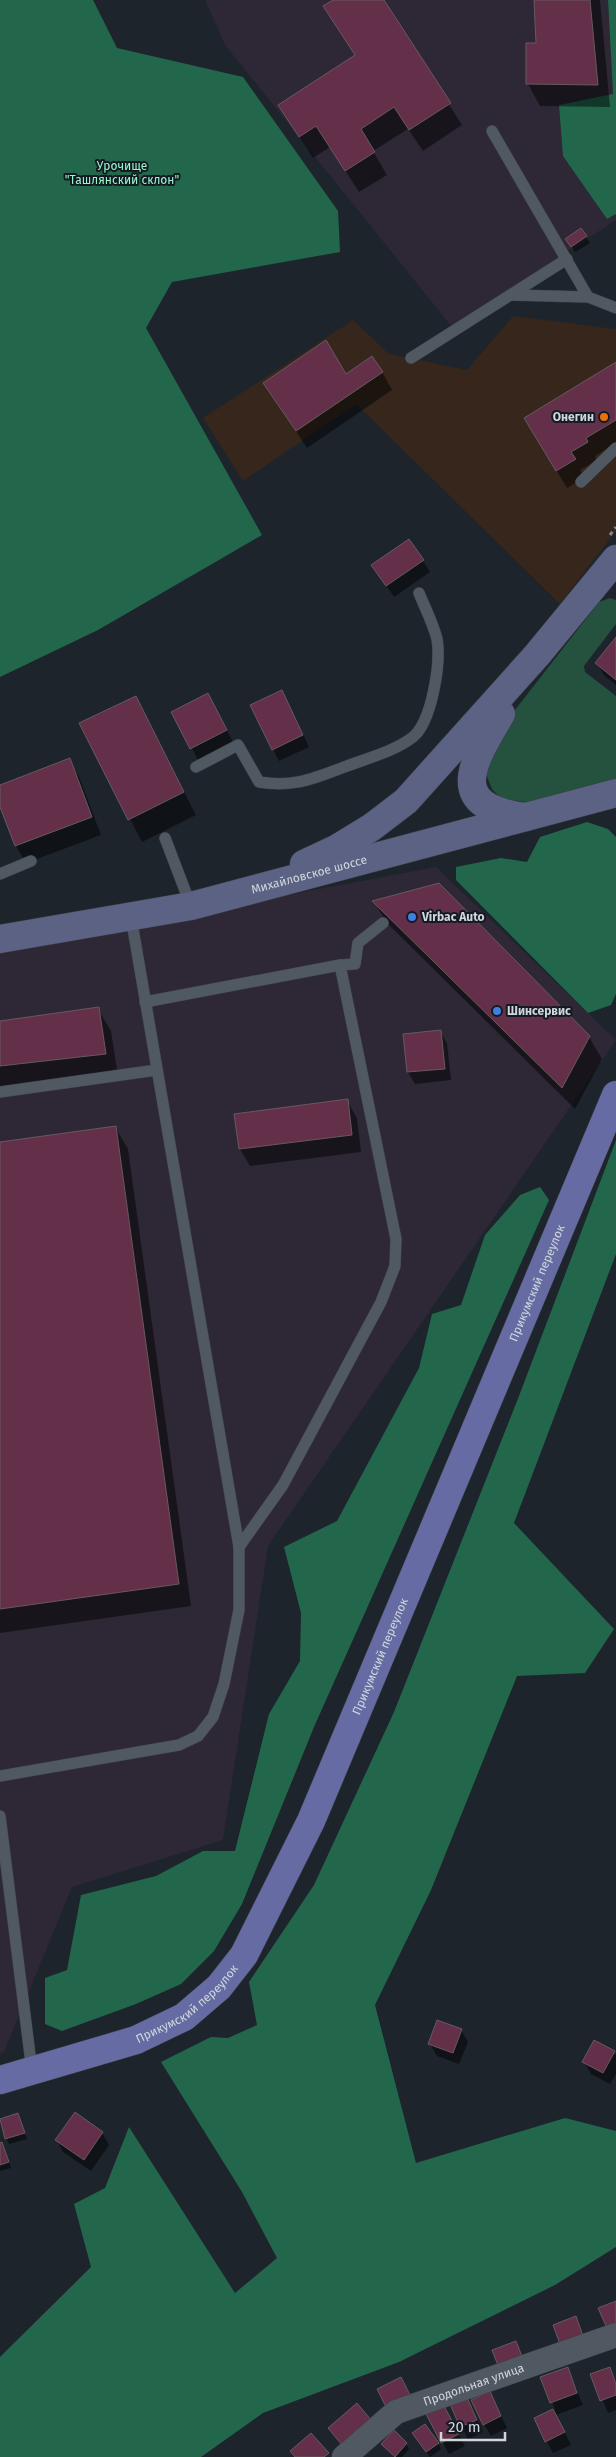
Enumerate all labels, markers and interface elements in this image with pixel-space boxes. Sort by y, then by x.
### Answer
park label: Урочище "Ташлянский склон" [65,159,179,187]
place label: Онегин [553,410,594,424]
marker: Онегин [598,411,610,423]
street label: Михайловское шоссе [250,853,369,897]
place label: Virbac Auto [421,910,485,924]
marker: Virbac Auto [406,911,418,923]
place label: Шинсервис [507,1004,571,1018]
marker: Шинсервис [491,1005,503,1017]
street label: Прикумский переулок [506,1222,568,1344]
street label: Прикумский переулок [349,1595,411,1717]
street label: Прикумский переулок [133,1961,241,2046]
street label: Продольная улица [421,2361,526,2409]
scale bar [441,2410,505,2442]
text: 20 m [448,2418,481,2436]

